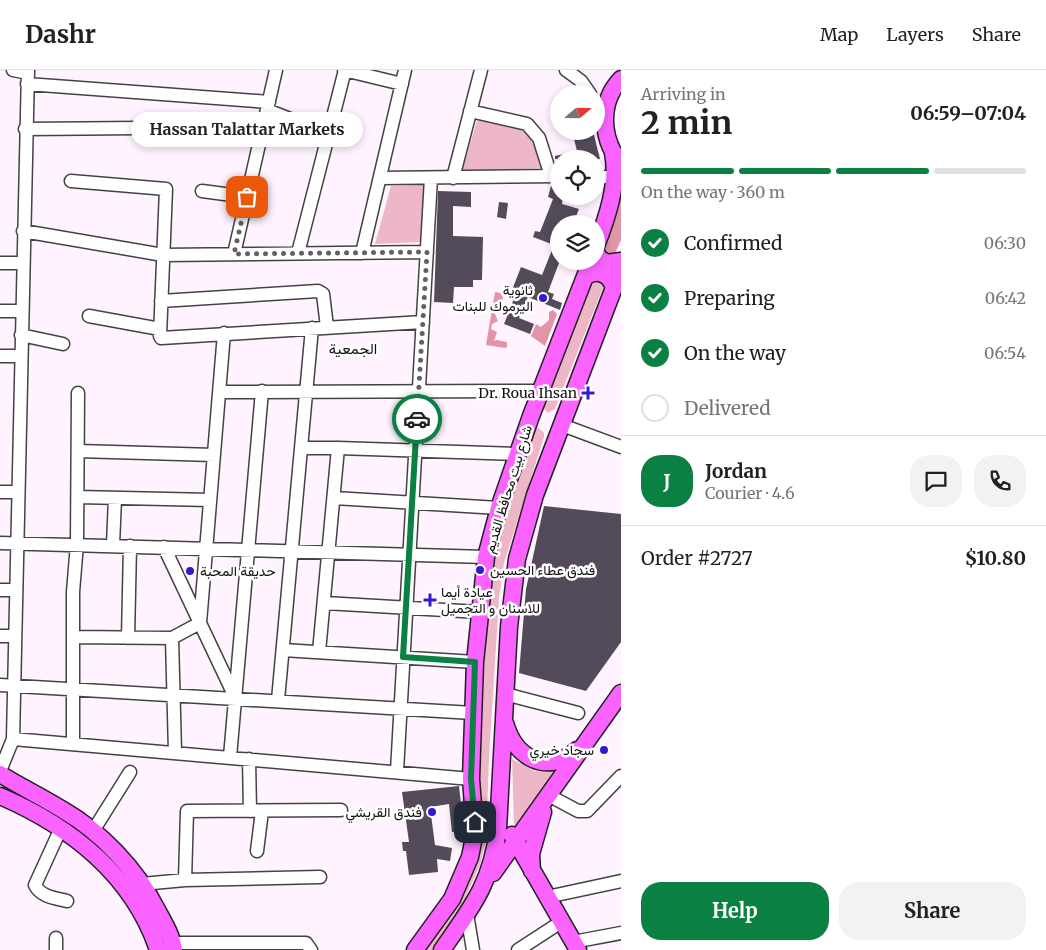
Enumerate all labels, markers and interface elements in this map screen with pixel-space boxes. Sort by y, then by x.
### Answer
text: Dashr [25,19,96,50]
text: Map [820,23,858,46]
text: Layers [886,23,944,46]
text: Share [972,23,1021,46]
text: Arriving in [641,84,726,104]
north arrow [550,85,605,140]
map controls [550,85,605,270]
text: 06:59–07:04 [910,101,1026,125]
text: 2 min [641,103,732,143]
callout: Hassan Talattar Markets [131,112,363,147]
text: Hassan Talattar Markets [149,119,345,139]
button: locate [550,150,605,205]
pin [226,176,268,218]
text: On the way · 360 m [641,182,785,202]
icon: bag [233,183,261,211]
button: layers [550,215,605,270]
icon: check [641,229,669,257]
text: Confirmed [684,231,782,255]
text: 06:30 [984,233,1026,253]
place label: ثانوية اليرموك للبنات [453,281,533,315]
icon: check [641,284,669,312]
text: Preparing [684,286,775,310]
text: 06:42 [985,288,1026,308]
marker: ثانوية اليرموك للبنات [537,292,549,304]
district label: الجمعية [329,339,377,358]
icon: check [641,339,669,367]
text: On the way [684,341,786,365]
text: 06:54 [984,343,1026,363]
place label: Dr. Roua Ihsan [478,384,577,402]
marker: Dr. Roua Ihsan [581,386,595,400]
courier [392,394,442,444]
text: Delivered [684,396,771,420]
icon: car [403,405,431,433]
street label: شارع بيت محافظ القديم [480,423,538,556]
button: chat [910,455,962,507]
button: phone [974,455,1026,507]
text: Jordan [705,459,767,483]
text: J [663,469,671,493]
text: Courier · 4.6 [705,483,795,503]
text: Order #2727 [641,546,753,570]
text: $10.80 [965,546,1026,570]
place label: فندق عطاء الحسين [490,561,595,579]
place label: حديقة المحبة [200,562,276,580]
marker: فندق عطاء الحسين [474,564,486,576]
marker: حديقة المحبة [184,565,196,577]
place label: عيادة أيما للاسنان و التجميل [441,583,540,617]
marker: عيادة أيما للاسنان و التجميل [423,593,437,607]
place label: سجاد خيري [530,741,594,762]
marker: سجاد خيري [598,744,610,756]
pin [454,801,496,843]
place label: فندق القريشي [346,803,422,824]
marker: فندق القريشي [426,806,438,818]
icon: home [461,808,489,836]
button: Help [641,882,829,940]
button: Share [839,882,1026,940]

